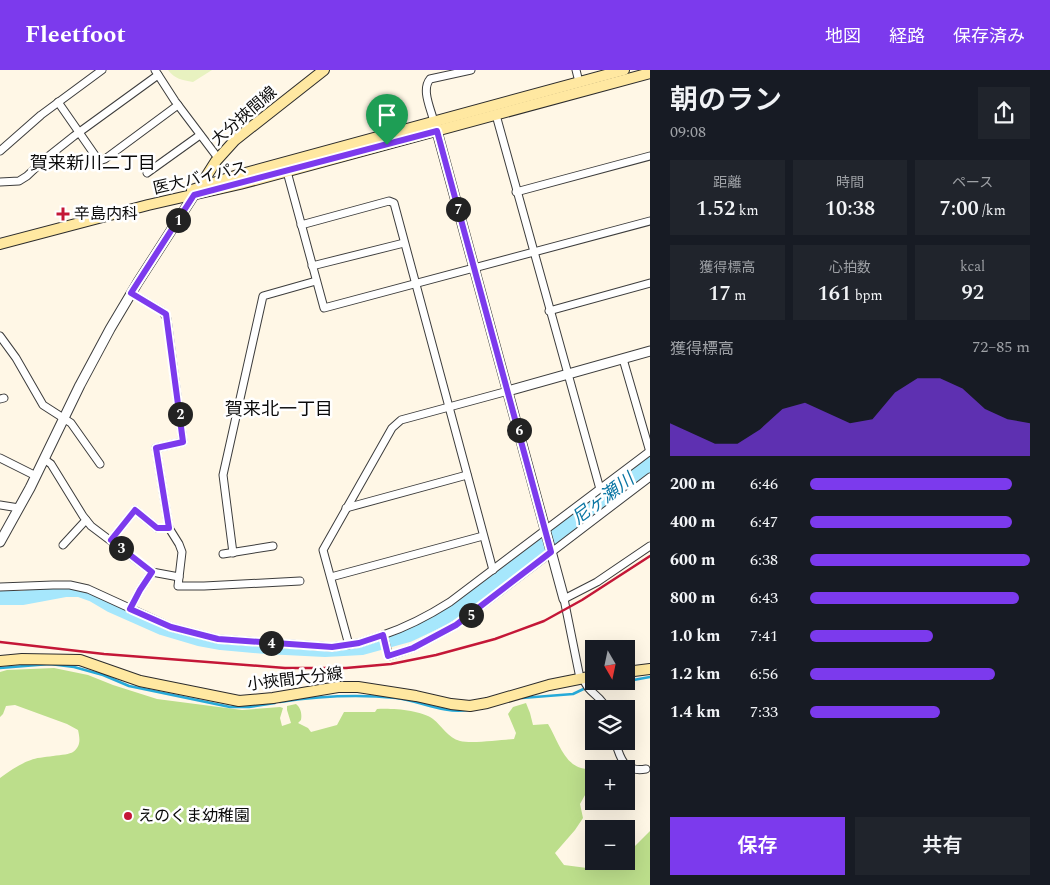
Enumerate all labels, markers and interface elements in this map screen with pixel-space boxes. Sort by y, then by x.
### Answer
text: Fleetfoot [25,17,126,53]
text: 地図 [825,23,861,50]
text: 経路 [889,23,925,50]
text: 保存済み [953,23,1025,50]
text: 朝のラン [670,79,782,122]
street label: 大分挾間線 [206,81,282,151]
button: share [978,87,1030,139]
pin [366,94,408,145]
icon: arrive [373,101,401,129]
text: 09:08 [670,120,706,144]
district label: 賀来新川二丁目 [30,150,156,177]
street label: 医大バイパス [151,156,249,200]
text: 距離 [713,172,741,193]
text: 時間 [836,172,864,193]
text: ペース [952,172,993,193]
text: 1.52 [696,193,735,225]
text: 10:38 [825,193,875,225]
text: 7:00 [940,193,979,225]
pin: 7 [446,196,470,222]
text: 7 [455,199,462,220]
text: km [735,200,759,221]
text: /km [979,200,1006,221]
place label: 辛島内科 [74,202,138,226]
marker: 辛島内科 [56,207,70,221]
pin: 1 [166,208,190,232]
text: 1 [175,210,182,231]
text: kcal [960,256,985,277]
text: 獲得標高 [699,257,755,278]
text: 心拍数 [829,257,871,278]
text: 92 [961,277,984,309]
text: 17 [708,278,731,310]
text: 161 [817,278,851,310]
text: m [731,285,746,306]
text: bpm [851,285,883,306]
text: 72–85 m [972,335,1030,359]
text: 獲得標高 [670,337,734,361]
district label: 賀来北一丁目 [225,396,333,423]
pin: 2 [168,402,192,426]
text: 2 [177,404,184,425]
pin: 6 [506,418,532,442]
text: 6 [516,420,523,441]
water label: 尼ヶ瀬川 [566,465,641,531]
text: 200 m [670,472,715,496]
text: 6:46 [750,472,778,496]
text: 400 m [670,510,715,534]
text: 6:47 [750,510,778,534]
pin: 3 [108,536,134,560]
text: 3 [118,538,125,559]
text: 600 m [670,548,715,572]
text: 6:38 [750,548,778,572]
text: 800 m [670,586,715,610]
text: 6:43 [750,586,778,610]
pin: 5 [458,602,484,628]
text: 5 [468,605,475,626]
text: 1.0 km [670,624,720,648]
text: 7:41 [750,624,778,648]
pin: 4 [258,630,284,656]
text: 4 [268,633,275,654]
north arrow [585,640,635,690]
map controls [585,640,635,870]
street label: 小挾間大分線 [246,661,344,697]
text: 1.2 km [670,662,720,686]
text: 6:56 [750,662,778,686]
button: layers [585,700,635,750]
text: 1.4 km [670,700,720,724]
text: 7:33 [750,700,778,724]
button: + [585,760,635,810]
place label: えのくま幼稚園 [138,804,250,828]
marker: えのくま幼稚園 [122,810,134,822]
button: 保存 [670,817,845,875]
button: 共有 [855,817,1030,875]
button: − [585,820,635,870]

